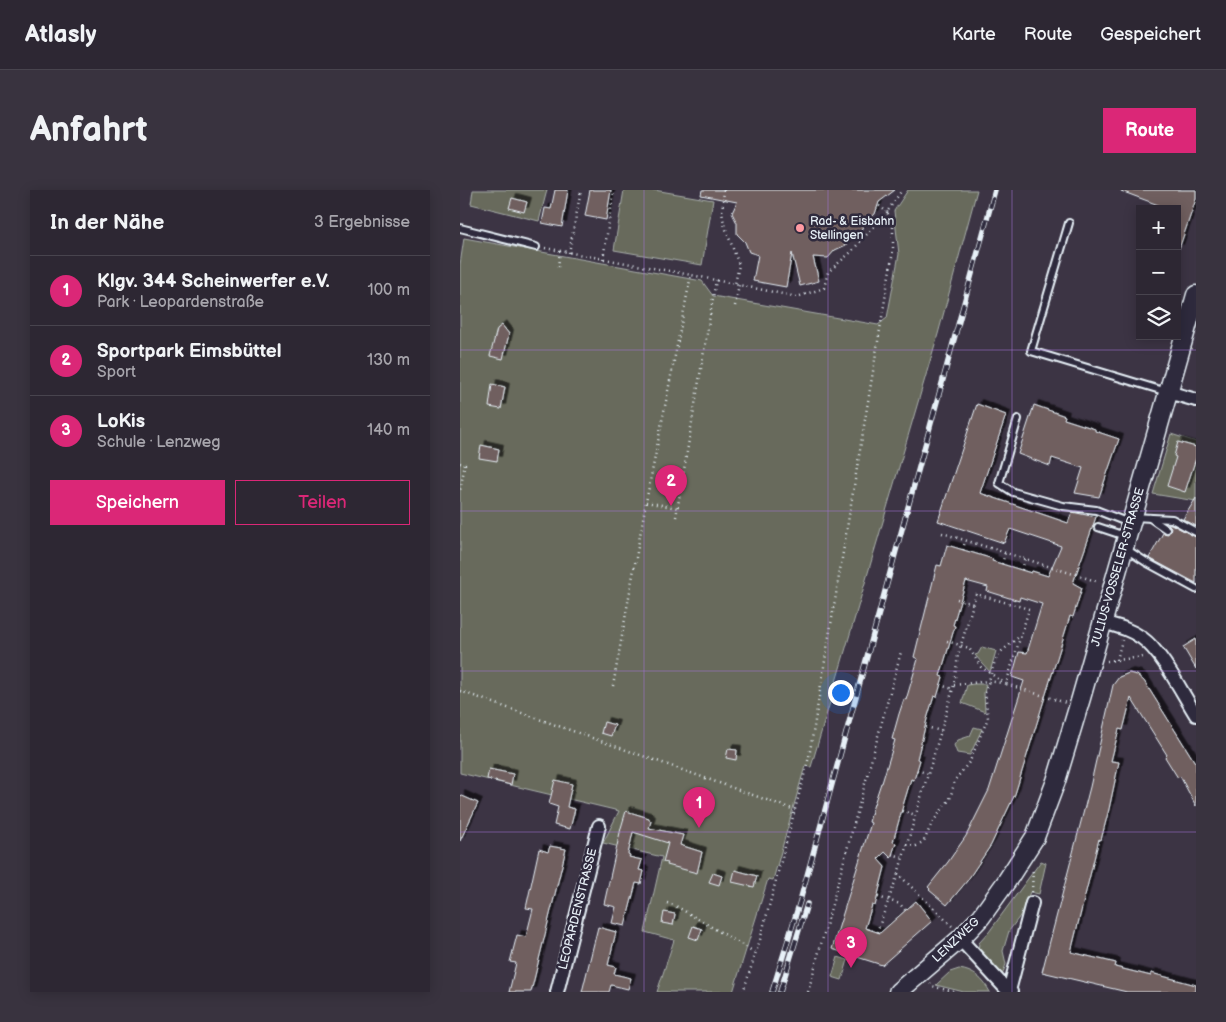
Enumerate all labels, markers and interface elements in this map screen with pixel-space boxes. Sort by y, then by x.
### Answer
text: Atlasly [25,20,96,49]
text: Karte [952,24,996,45]
text: Route [1024,24,1072,45]
text: Gespeichert [1100,24,1201,45]
button: Route [1103,108,1196,153]
text: Anfahrt [30,109,148,152]
map controls [1136,205,1181,340]
button: + [1136,205,1181,250]
text: In der Nähe [50,210,164,235]
text: 3 Ergebnisse [314,213,410,232]
place label: Rad- & Eisbahn Stellingen [810,214,894,243]
marker: Rad- & Eisbahn Stellingen [794,222,806,234]
button: − [1136,250,1181,295]
text: Klgv. 344 Scheinwerfer e.V. [97,270,330,293]
text: 1 [63,281,69,300]
text: 100 m [367,281,410,300]
text: Park · Leopardenstraße [97,293,264,312]
button: layers [1136,295,1181,340]
text: Sportpark Eimsbüttel [97,340,281,363]
text: 2 [61,351,71,370]
text: 130 m [367,351,410,370]
text: Sport [97,363,136,382]
text: LoKis [97,410,145,433]
text: 3 [61,421,71,440]
text: 140 m [367,421,410,440]
text: Schule · Lenzweg [97,433,220,452]
pin: 2 [655,465,687,506]
button: Speichern [50,480,225,525]
button: Teilen [235,480,410,525]
street label: JULIUS-VOSSELER-STRASSE [1088,486,1148,648]
your location [828,680,854,706]
pin: 1 [683,787,715,828]
street label: LEOPARDENSTRASSE [556,847,600,971]
street label: LENZWEG [929,914,983,966]
pin: 3 [835,927,867,968]

